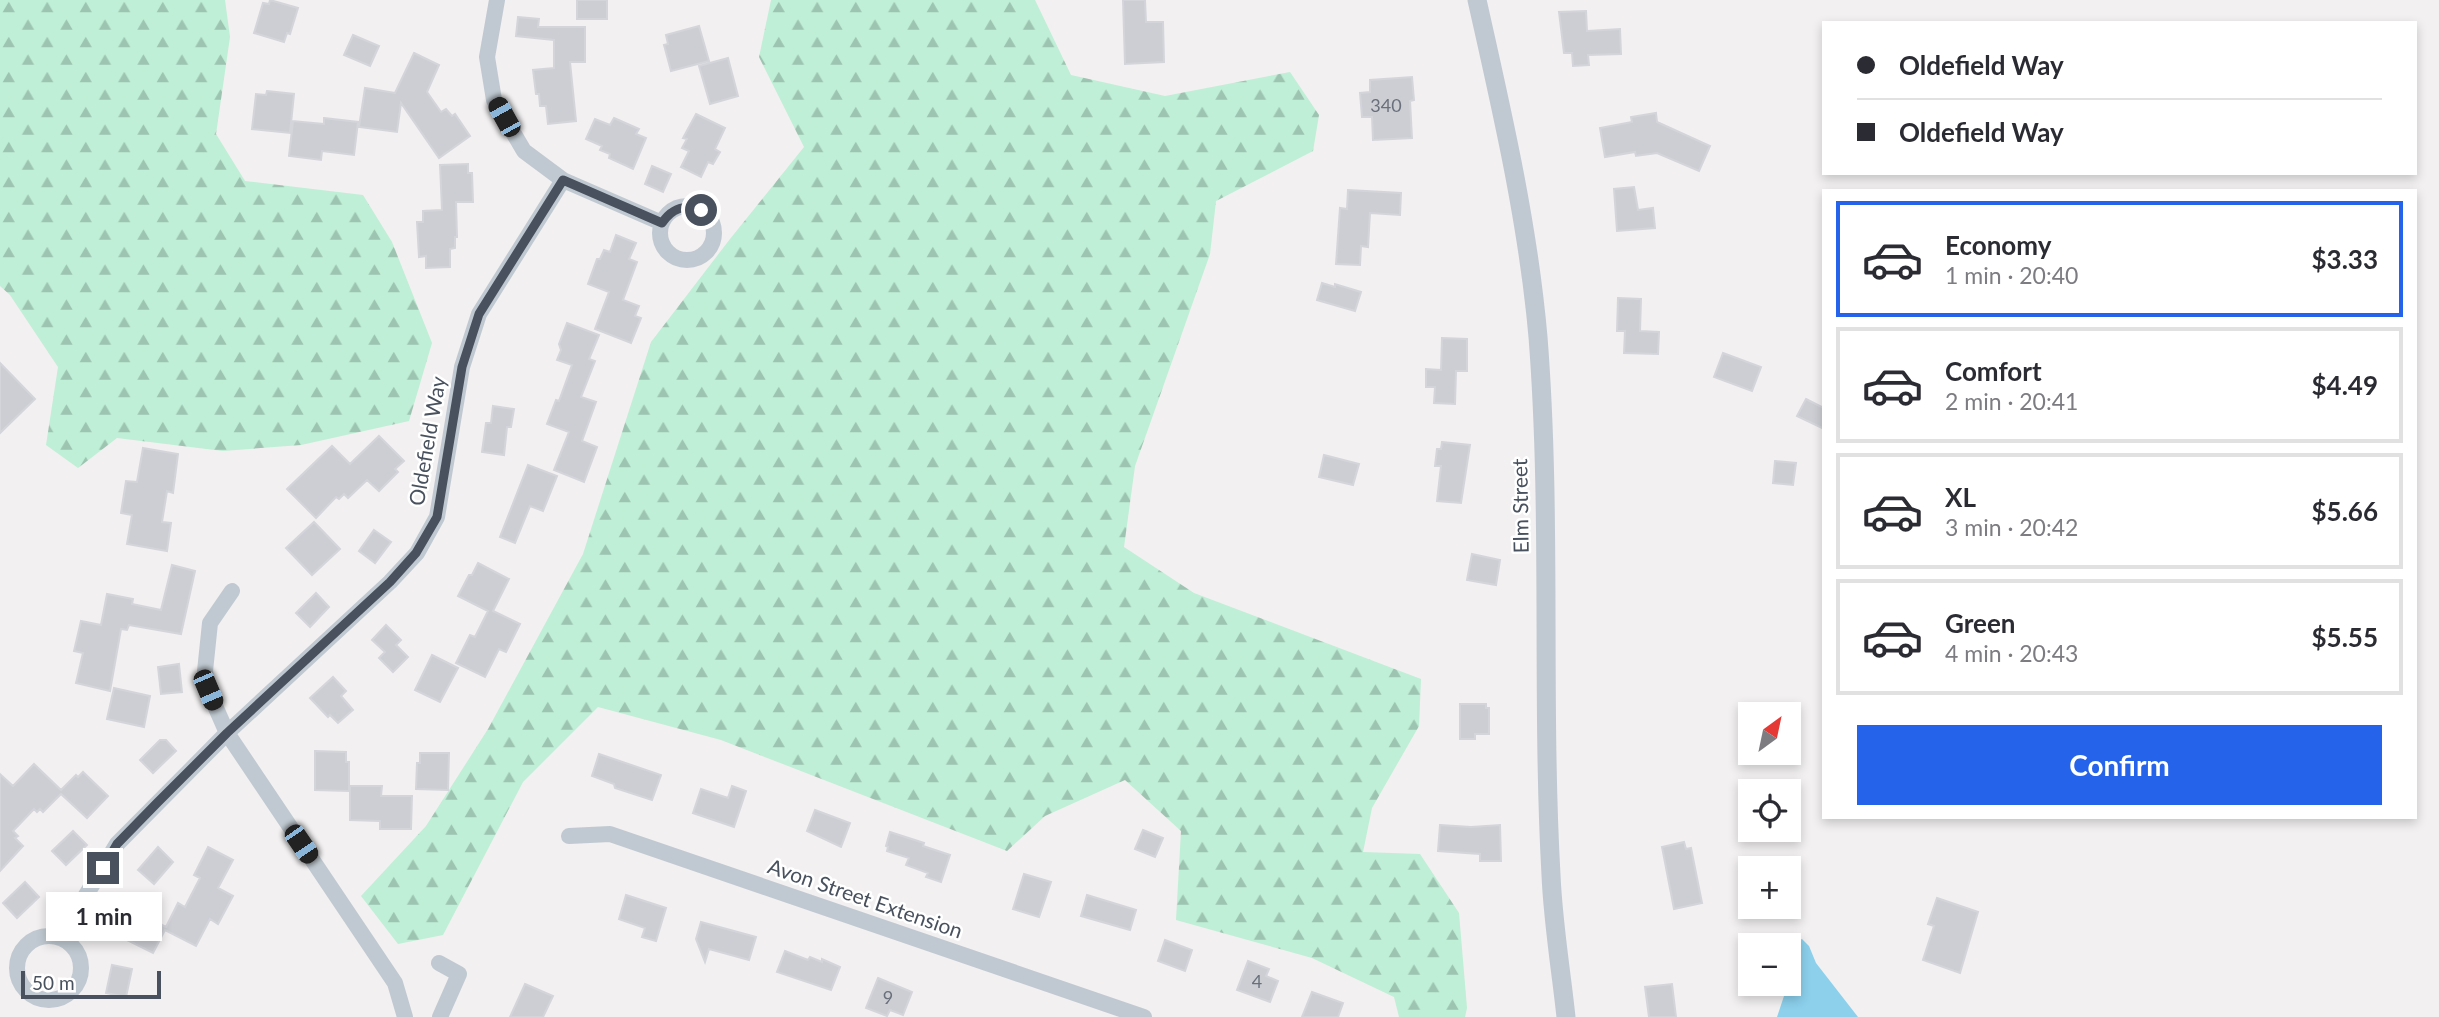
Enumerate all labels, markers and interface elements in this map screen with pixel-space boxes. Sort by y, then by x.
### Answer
text: Oldefield Way [1899,49,2064,81]
car [485,94,524,140]
house number: 340 [1370,94,1402,116]
text: Oldefield Way [1899,116,2064,148]
route start [685,194,717,226]
icon: car [1861,228,1924,291]
text: Economy [1945,229,2051,261]
text: $3.33 [2312,243,2378,275]
text: 1 min · 20:40 [1945,261,2078,289]
icon: car [1861,354,1924,417]
text: Comfort [1945,355,2042,387]
text: $4.49 [2312,369,2378,401]
street label: Oldefield Way [403,374,450,507]
text: 2 min · 20:41 [1945,387,2078,415]
street label: Elm Street [1506,458,1533,554]
icon: car [1861,480,1924,543]
text: XL [1945,481,1976,513]
text: $5.66 [2312,495,2378,527]
text: 3 min · 20:42 [1945,513,2078,541]
icon: car [1861,606,1924,669]
text: Green [1945,607,2015,639]
text: $5.55 [2312,621,2378,653]
text: 4 min · 20:43 [1945,639,2078,667]
car [191,667,226,713]
north arrow [1738,702,1801,765]
map controls [1738,702,1801,996]
button: Confirm [1857,725,2382,805]
button: locate [1738,779,1801,842]
car [281,821,322,867]
route end [87,852,119,884]
street label: Avon Street Extension [765,853,966,943]
button: + [1738,856,1801,919]
callout: 1 min [45,892,161,942]
text: 1 min [75,902,133,930]
button: − [1738,933,1801,996]
scale bar [21,968,161,1000]
house number: 4 [1252,970,1262,992]
text: 50 m [32,971,75,994]
house number: 9 [883,986,893,1008]

